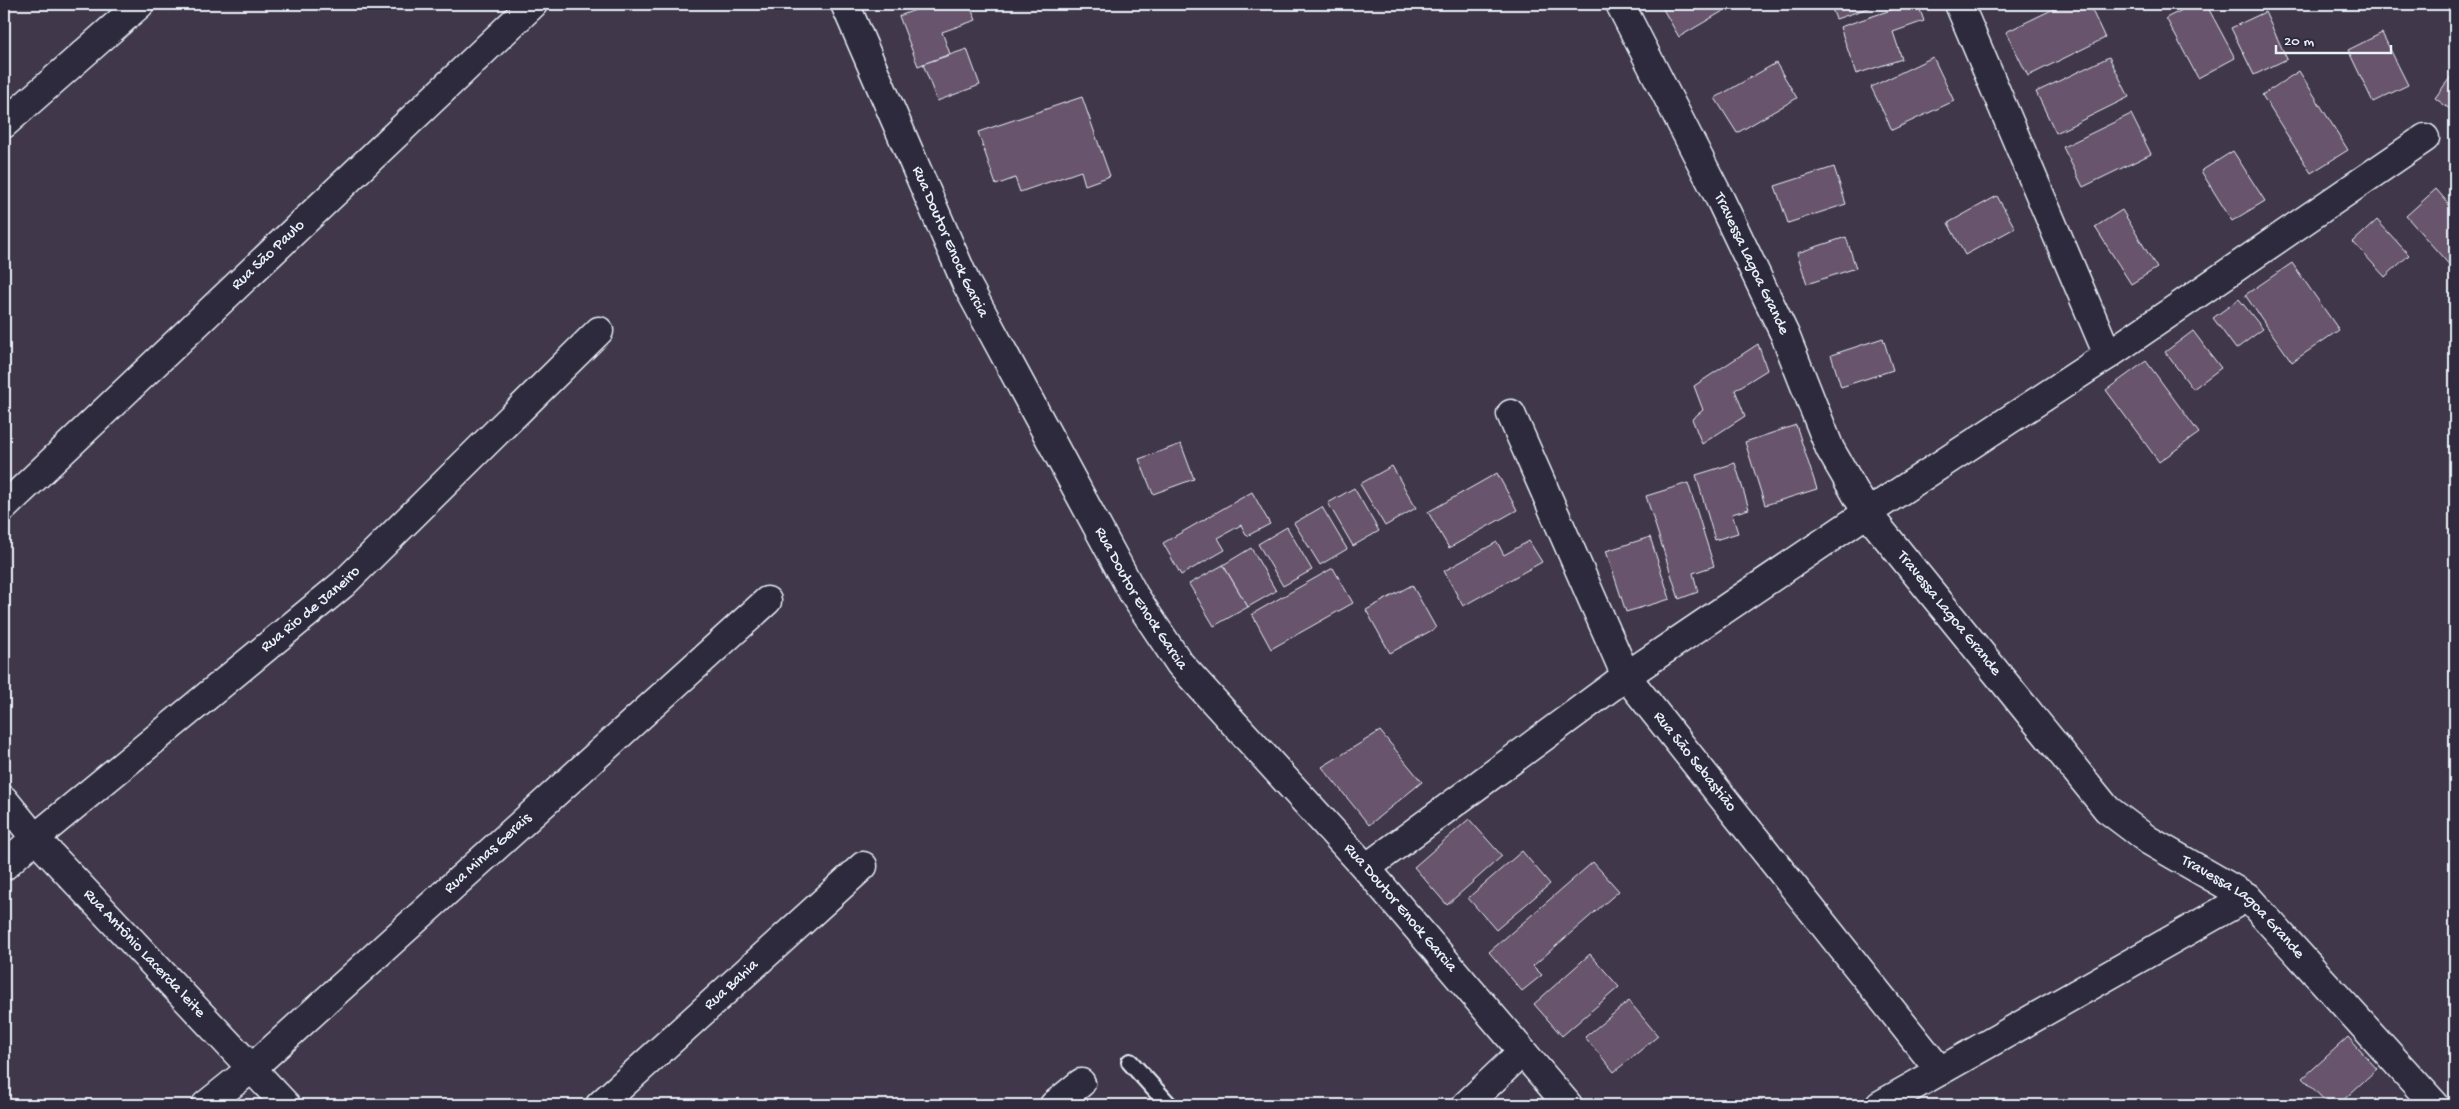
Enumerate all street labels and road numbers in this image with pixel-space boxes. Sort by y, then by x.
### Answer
street label: Rua Doutor Enock Garcia [907,164,993,322]
street label: Travessa Lagoa Grande [1708,189,1793,339]
street label: Rua São Paulo [228,216,309,295]
street label: Rua Doutor Enock Garcia [1090,524,1192,675]
street label: Travessa Lagoa Grande [1892,547,2005,681]
street label: Rua Rio de Janeiro [257,562,365,657]
street label: Rua São Sebastião [1649,708,1740,816]
street label: Rua Minas Gerais [441,808,537,898]
street label: Rua Doutor Enock Garcia [1339,840,1461,977]
street label: Travessa Lagoa Grande [2177,851,2309,964]
street label: Rua Antônio Lacerda leite [79,885,209,1023]
street label: Rua Bahia [701,955,764,1015]

